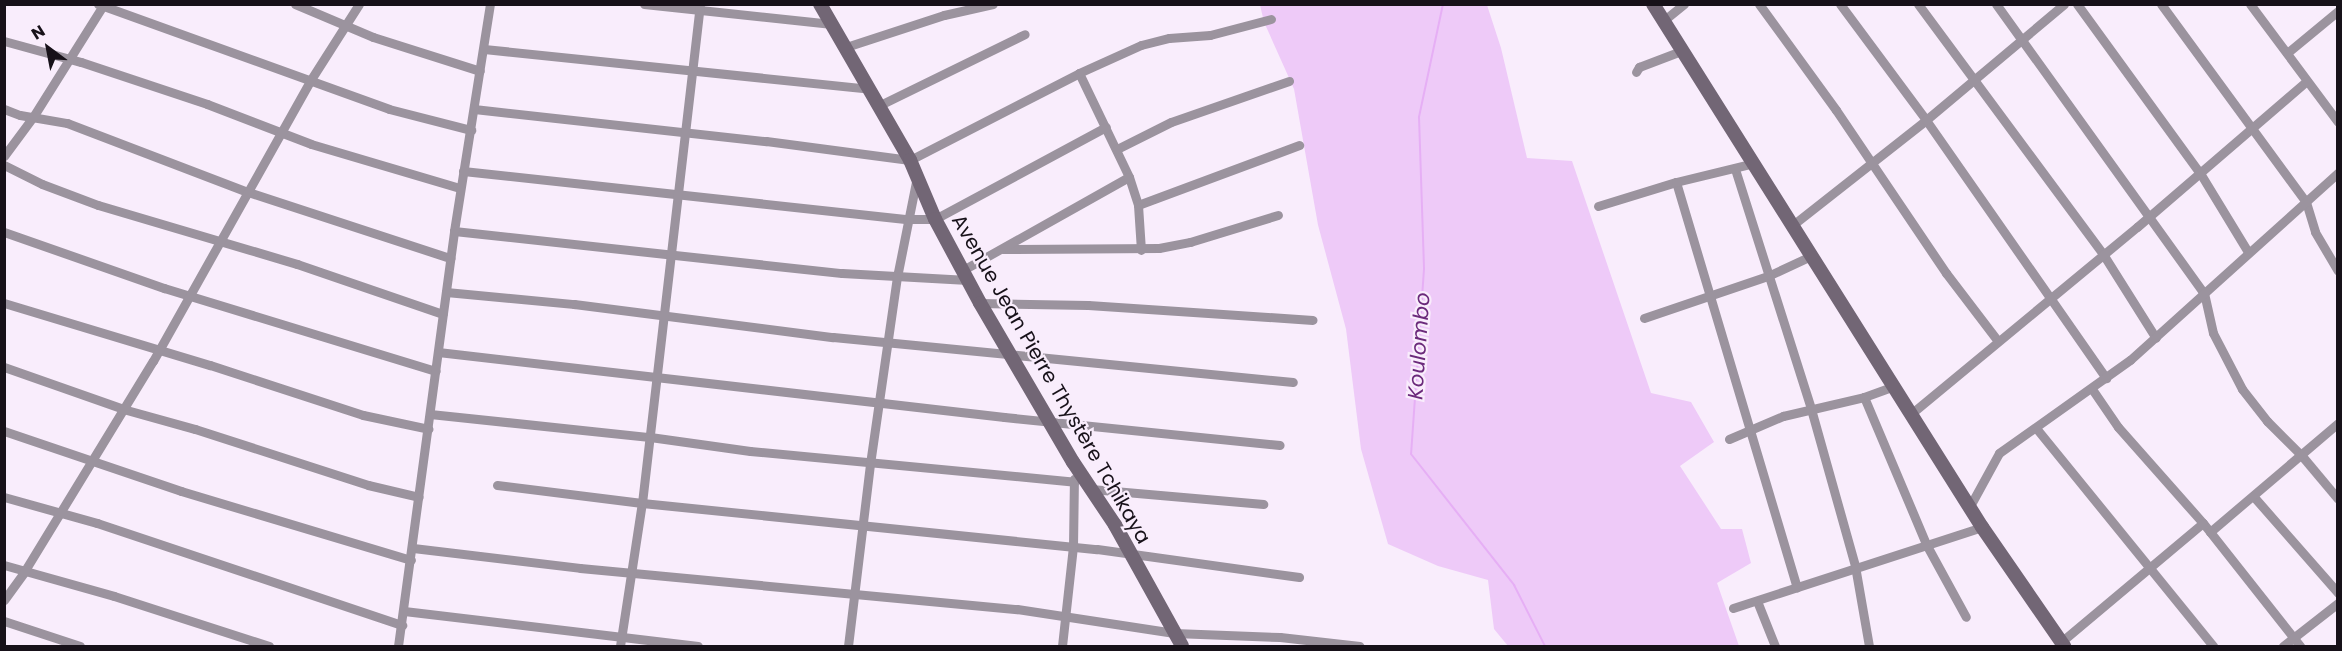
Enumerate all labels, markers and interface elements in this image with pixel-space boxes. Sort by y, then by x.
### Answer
north arrow [18,18,78,78]
text: N [27,19,49,45]
street label: Avenue Jean Pierre Thystère Tchikaya [947,210,1155,548]
water label: Koulombo [1403,292,1435,400]

